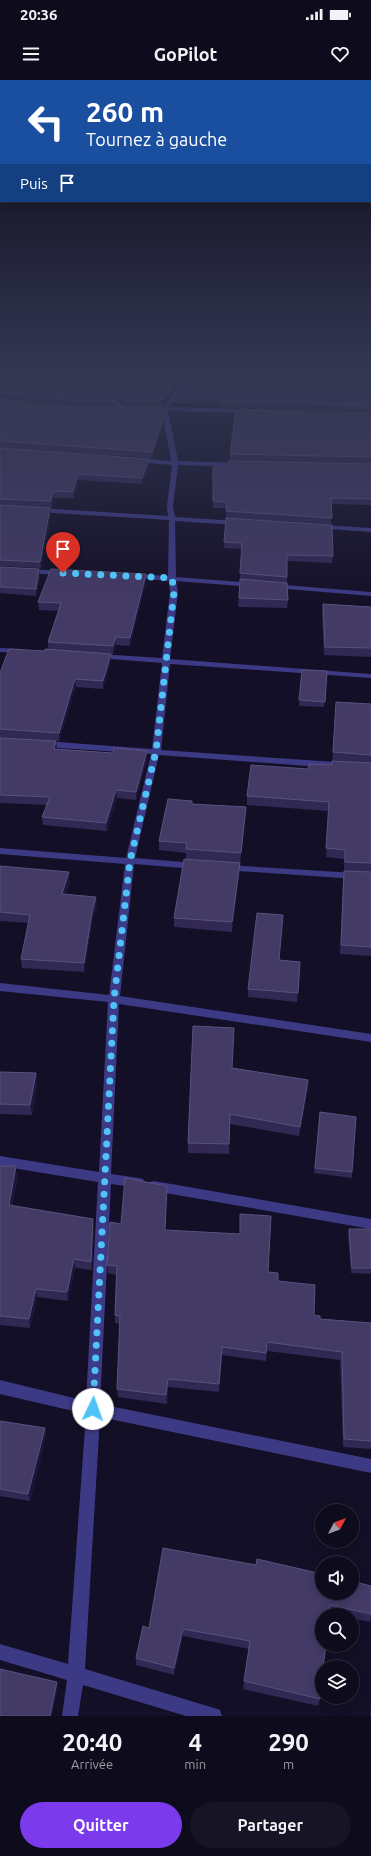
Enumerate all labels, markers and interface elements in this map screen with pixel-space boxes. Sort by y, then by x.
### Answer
text: 20:36 [20,6,58,23]
icon: menu [20,43,42,65]
icon: heart [329,43,351,65]
text: GoPilot [154,44,217,64]
icon: left [20,96,72,148]
text: 260 m [86,96,164,127]
text: Tournez à gauche [86,129,227,149]
icon: arrive [56,172,78,194]
text: Puis [20,175,48,192]
pin [46,532,80,573]
icon: arrive [52,538,74,560]
position arrow [72,1388,114,1430]
north arrow [315,1504,359,1548]
map controls [315,1504,359,1704]
button: sound [315,1556,359,1600]
button: search [315,1608,359,1652]
button: layers [315,1660,359,1704]
text: 20:40 [62,1729,122,1756]
text: 4 [188,1729,202,1756]
text: 290 [268,1729,309,1756]
text: Arrivée [71,1757,113,1771]
text: min [184,1757,206,1771]
text: m [283,1757,294,1771]
button: Quitter [20,1802,182,1848]
button: Partager [190,1802,351,1848]

